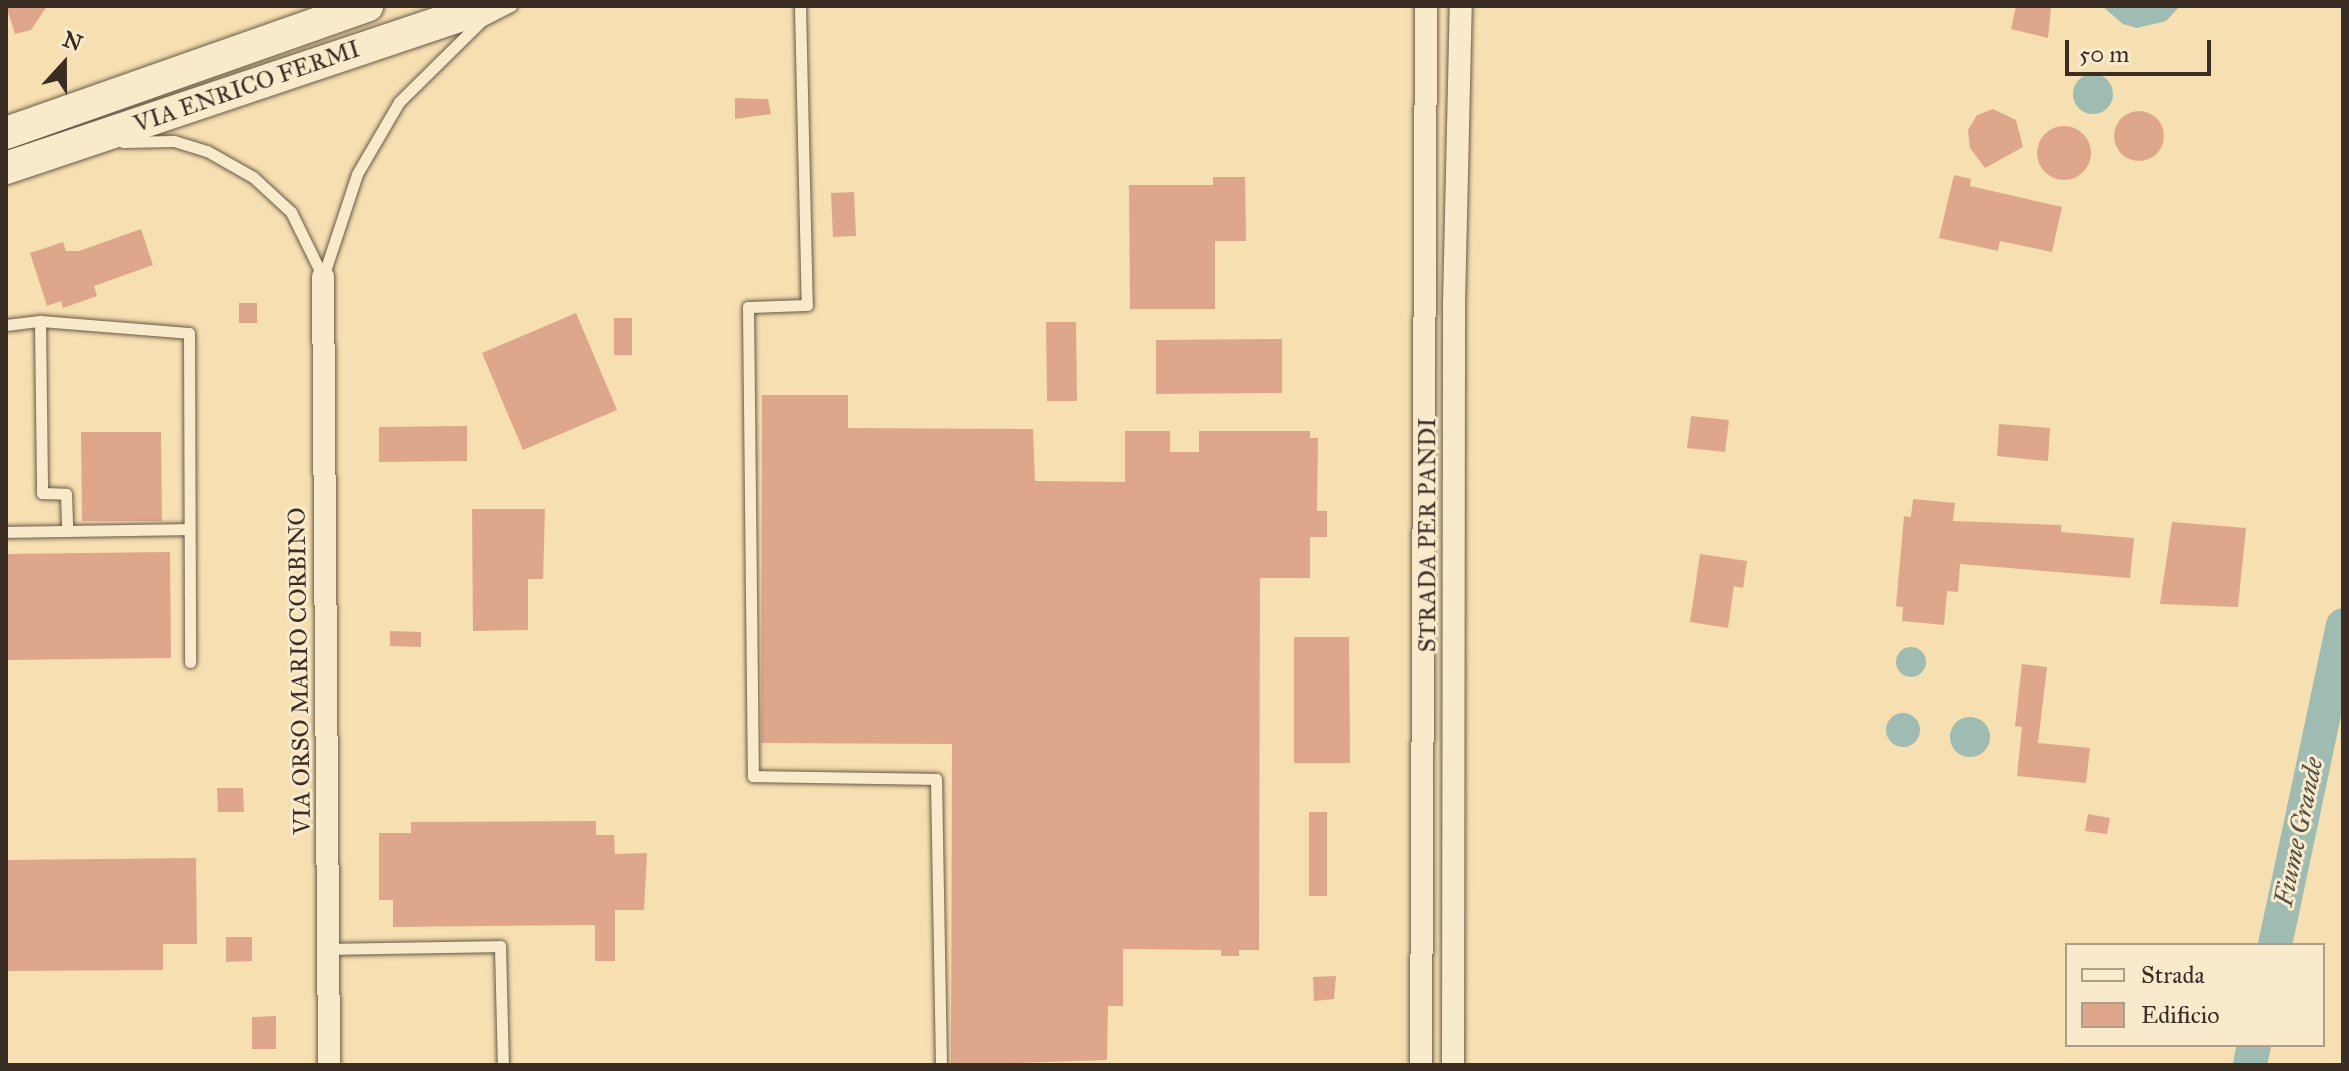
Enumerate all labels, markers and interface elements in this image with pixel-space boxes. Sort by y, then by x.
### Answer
north arrow [24,24,104,104]
scale bar [2069,24,2215,74]
text: N [59,25,86,57]
street label: VIA ENRICO FERMI [130,35,364,139]
text: 50 m [2079,39,2129,69]
street label: STRADA PER PANDI [1414,418,1442,652]
street label: VIA ORSO MARIO CORBINO [283,507,317,835]
water label: Fiume Grande [2268,755,2330,909]
legend [2065,943,2325,1047]
text: Strada [2141,960,2205,990]
text: Edificio [2141,1000,2220,1030]

